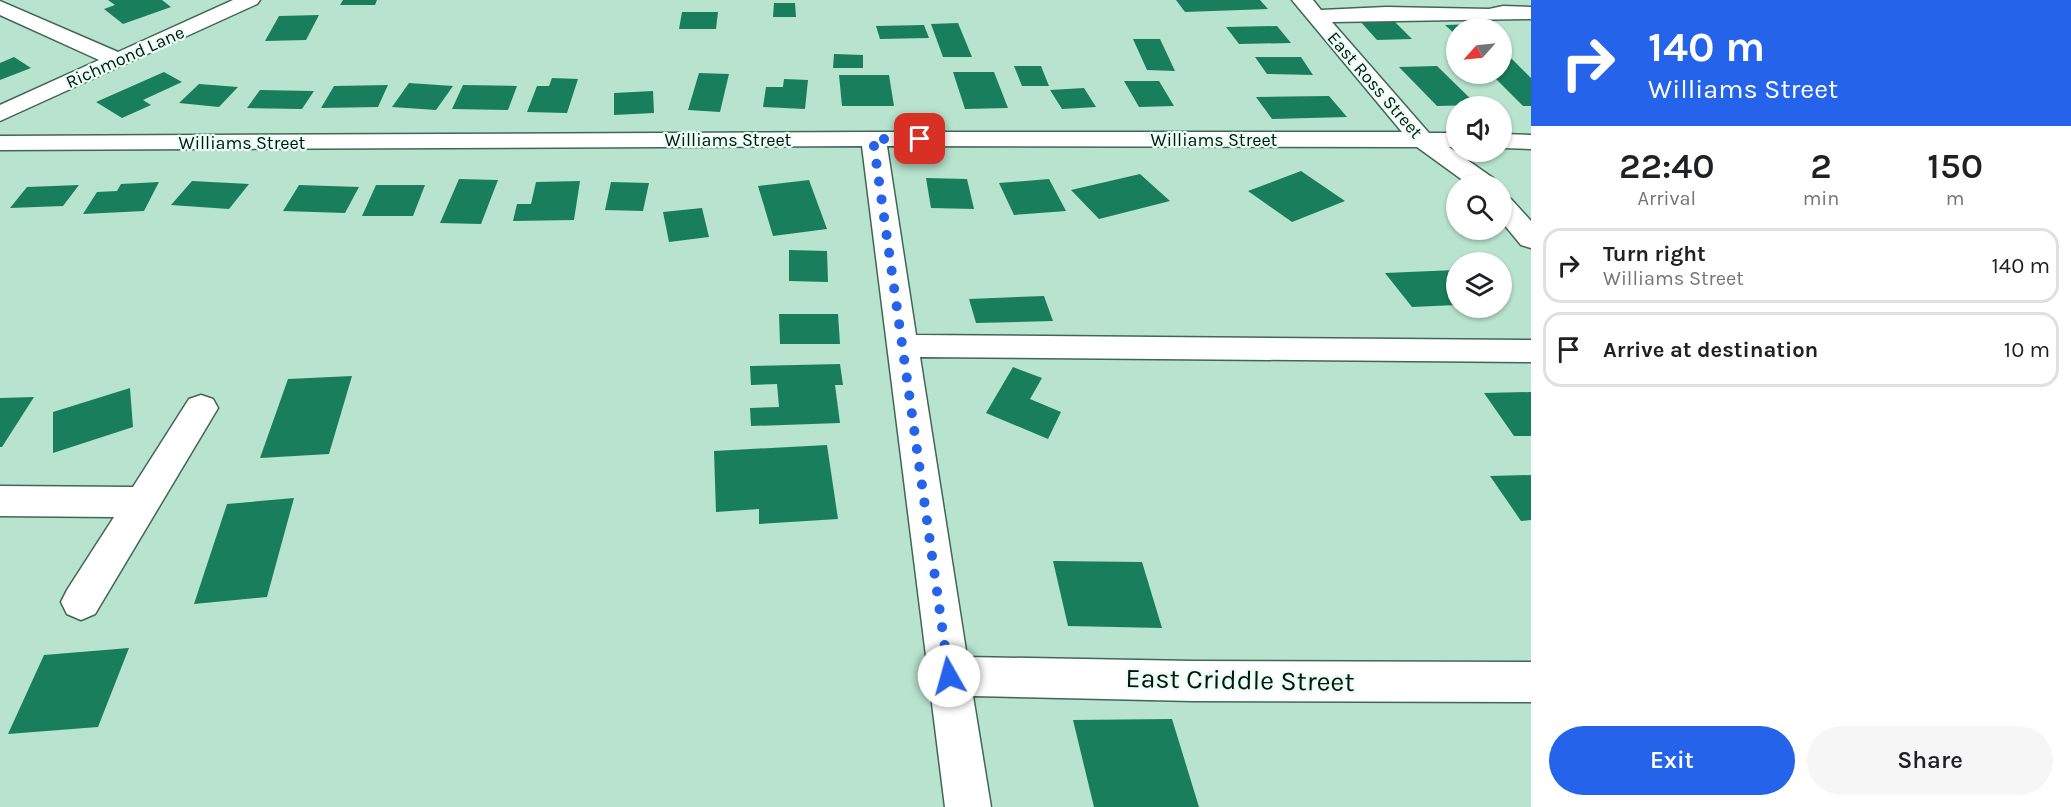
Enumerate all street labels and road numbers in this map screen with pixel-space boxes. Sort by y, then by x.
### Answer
street label: Richmond Lane [62,21,188,93]
street label: East Ross Street [1323,27,1427,143]
street label: Williams Street [665,129,792,151]
street label: Williams Street [1151,129,1278,151]
street label: Williams Street [179,132,306,154]
street label: East Criddle Street [1125,662,1355,698]

